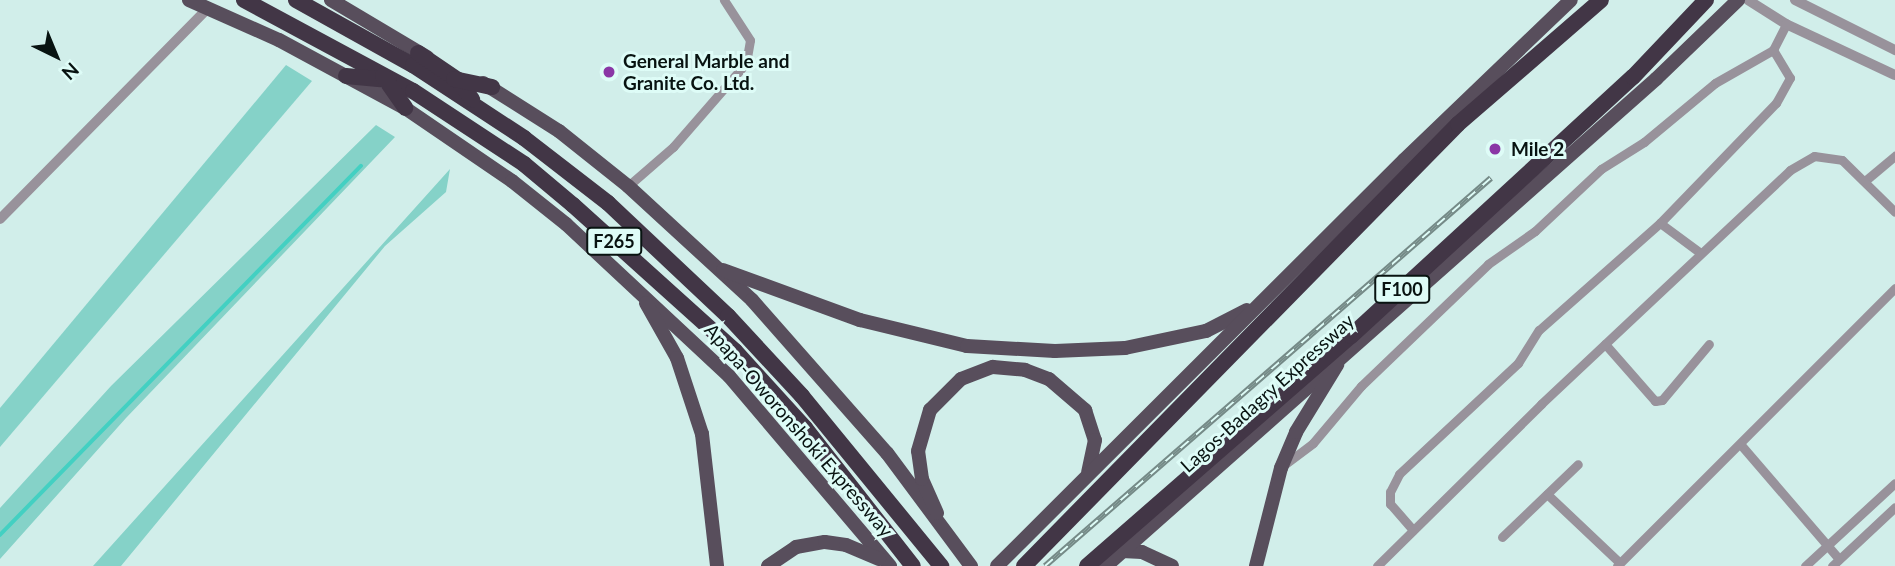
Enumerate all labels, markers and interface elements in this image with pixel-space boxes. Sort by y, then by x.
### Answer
north arrow [21,21,91,91]
place label: General Marble and Granite Co. Ltd. [623,50,789,94]
text: N [57,58,84,85]
marker: General Marble and Granite Co. Ltd. [601,64,617,80]
place label: Mile 2 [1511,138,1564,160]
marker: Mile 2 [1485,139,1505,159]
road number: F265 [586,227,642,256]
road number: F100 [1374,274,1430,304]
street label: Lagos-Badagry Expressway [1175,309,1359,477]
street label: Apapa-Oworonshoki Expressway [700,319,898,541]

